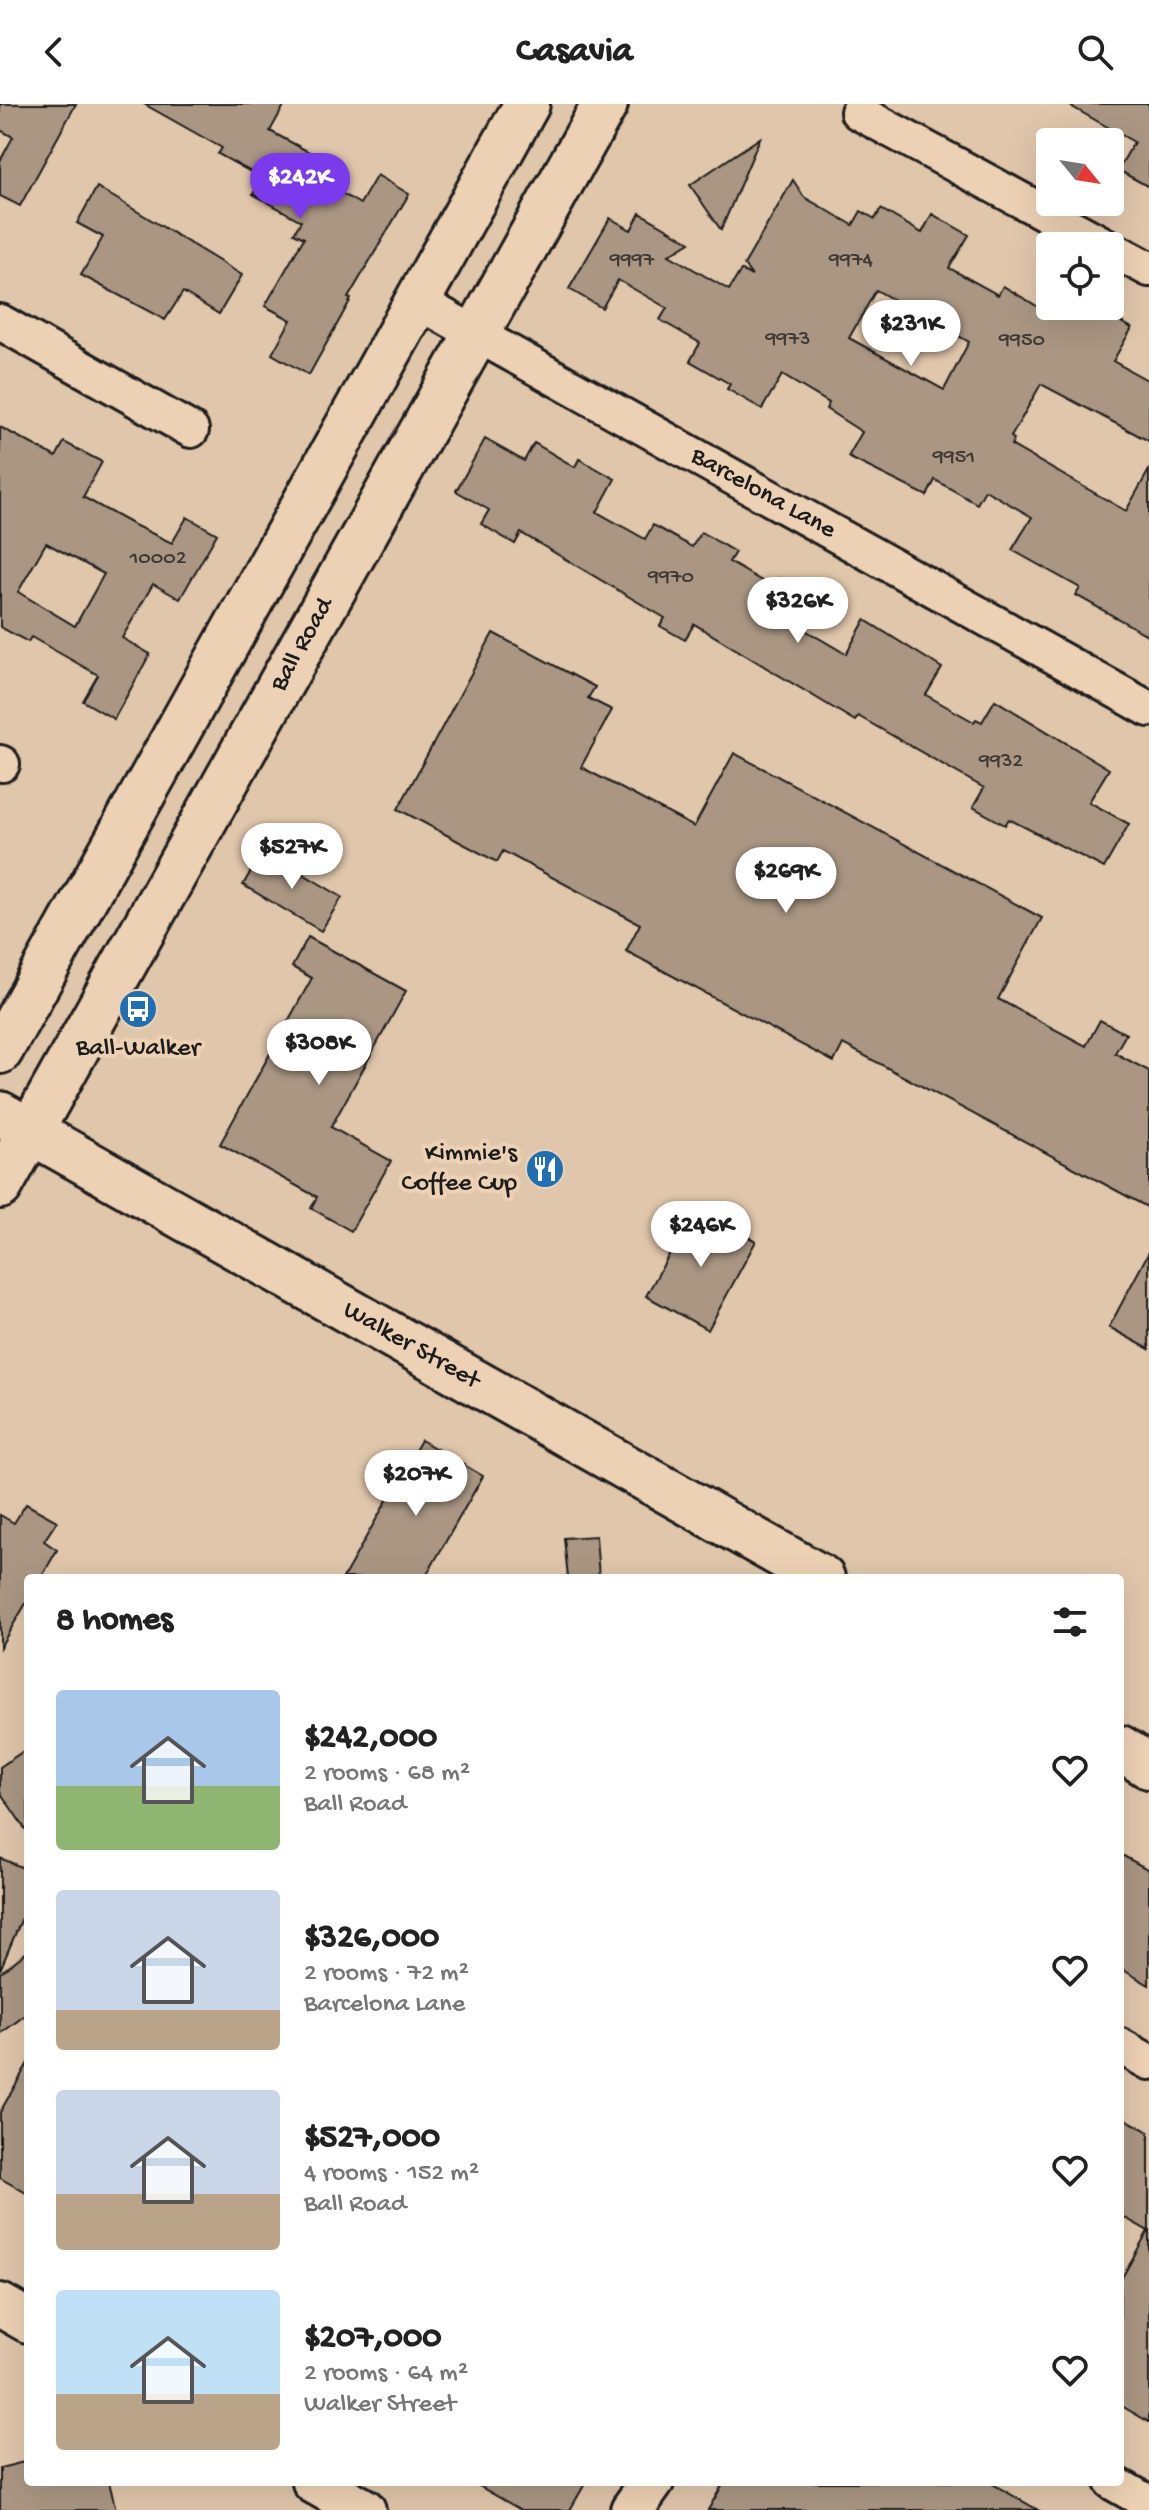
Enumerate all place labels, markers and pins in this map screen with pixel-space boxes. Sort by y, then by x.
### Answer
pin: $242K [244,153,356,221]
pin: $231K [855,300,967,368]
pin: $326K [742,577,854,645]
pin: $527K [236,823,348,891]
pin: $269K [730,847,842,915]
bus stop icon: Ball-Walker [117,988,159,1030]
pin: $308K [263,1019,375,1087]
place label: Ball-Walker [75,1034,203,1065]
place label: Kimmie's Coffee Cup [401,1139,518,1200]
restaurant icon: Kimmie's Coffee Cup [524,1148,566,1190]
pin: $246K [645,1201,757,1269]
pin: $207K [360,1450,472,1518]

